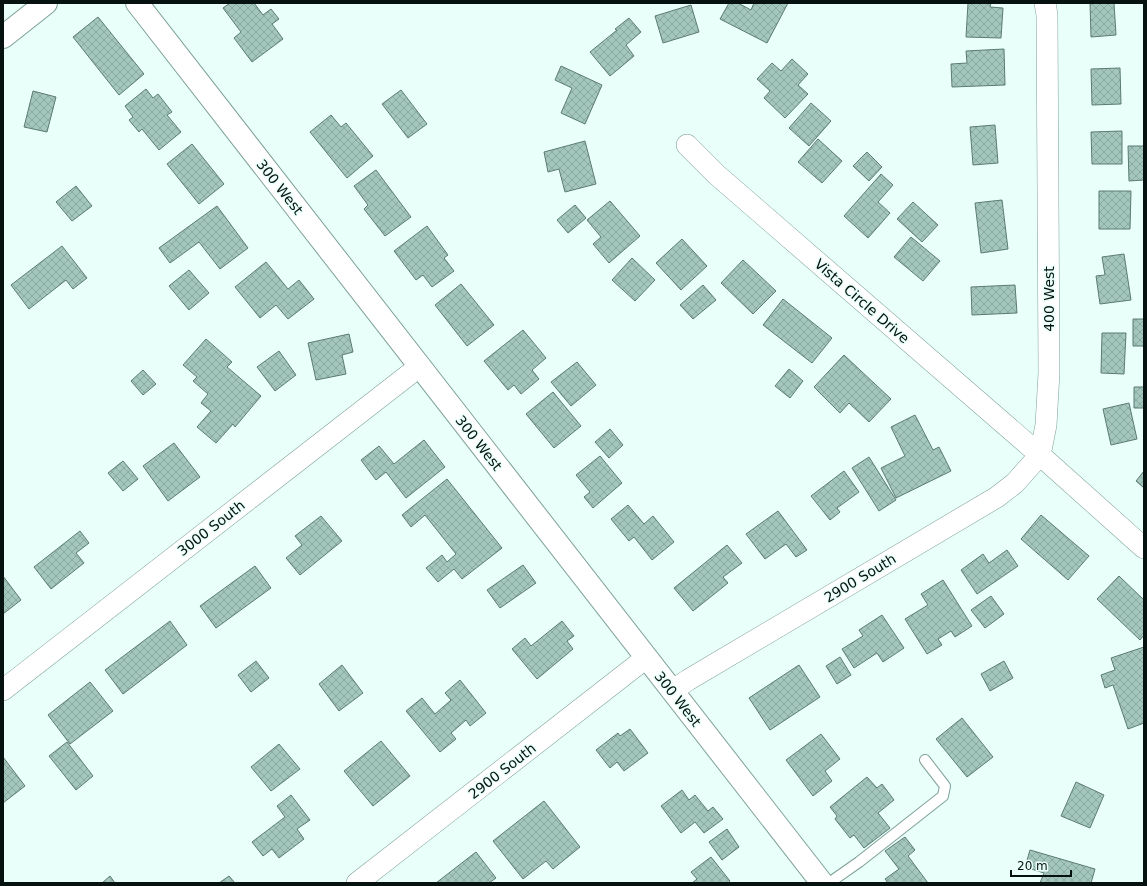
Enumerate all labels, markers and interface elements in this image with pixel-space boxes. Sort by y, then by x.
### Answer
street label: 300 West [254,156,307,218]
street label: Vista Circle Drive [811,256,913,346]
street label: 400 West [1041,266,1057,332]
street label: 300 West [453,412,506,474]
street label: 3000 South [174,497,248,559]
street label: 2900 South [821,550,899,606]
street label: 300 West [652,668,705,730]
street label: 2900 South [465,740,539,802]
scale bar [1011,852,1071,878]
text: 20 m [1017,859,1048,873]

